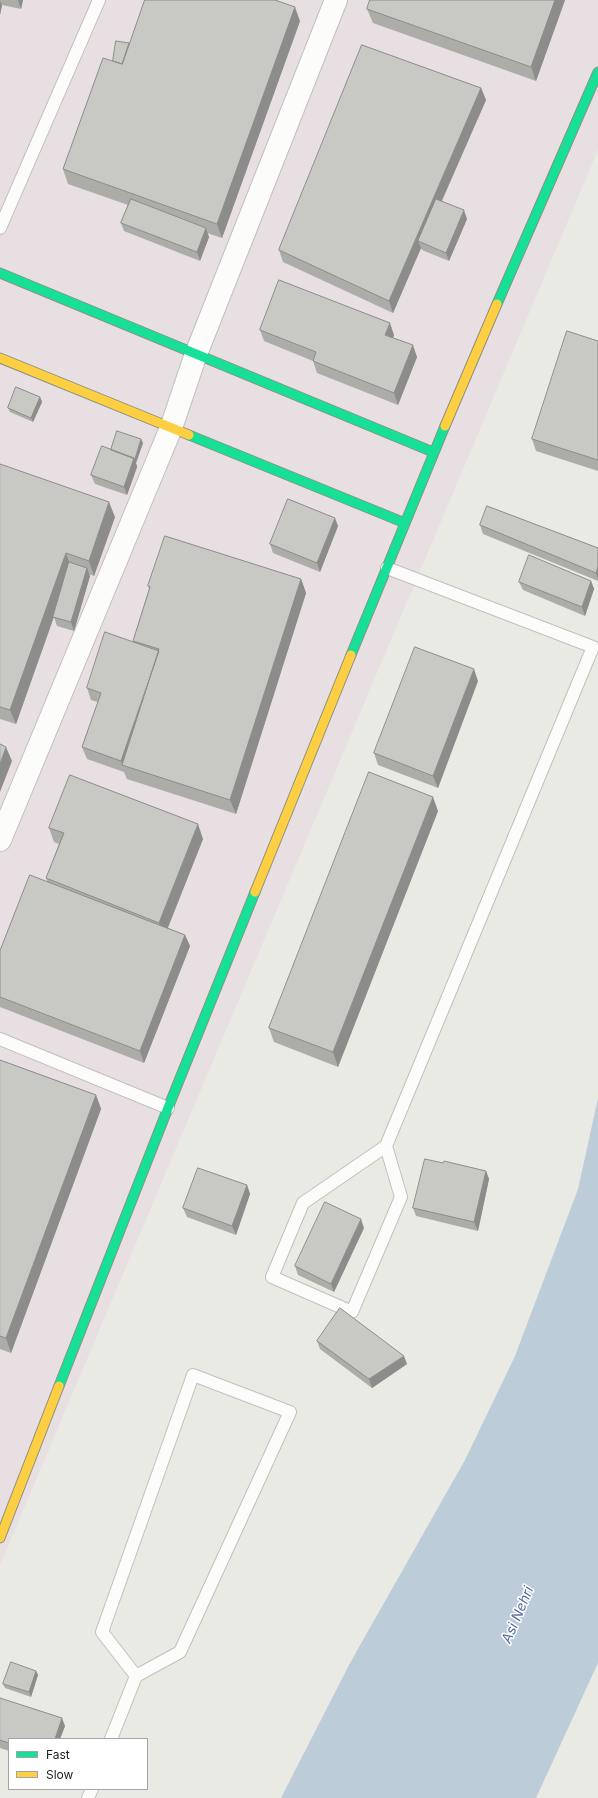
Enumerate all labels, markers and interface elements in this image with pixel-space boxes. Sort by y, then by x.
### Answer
water label: Asi Nehri [499,1584,537,1646]
legend [8,1738,148,1790]
text: Fast [46,1747,70,1762]
text: Slow [46,1767,73,1782]

